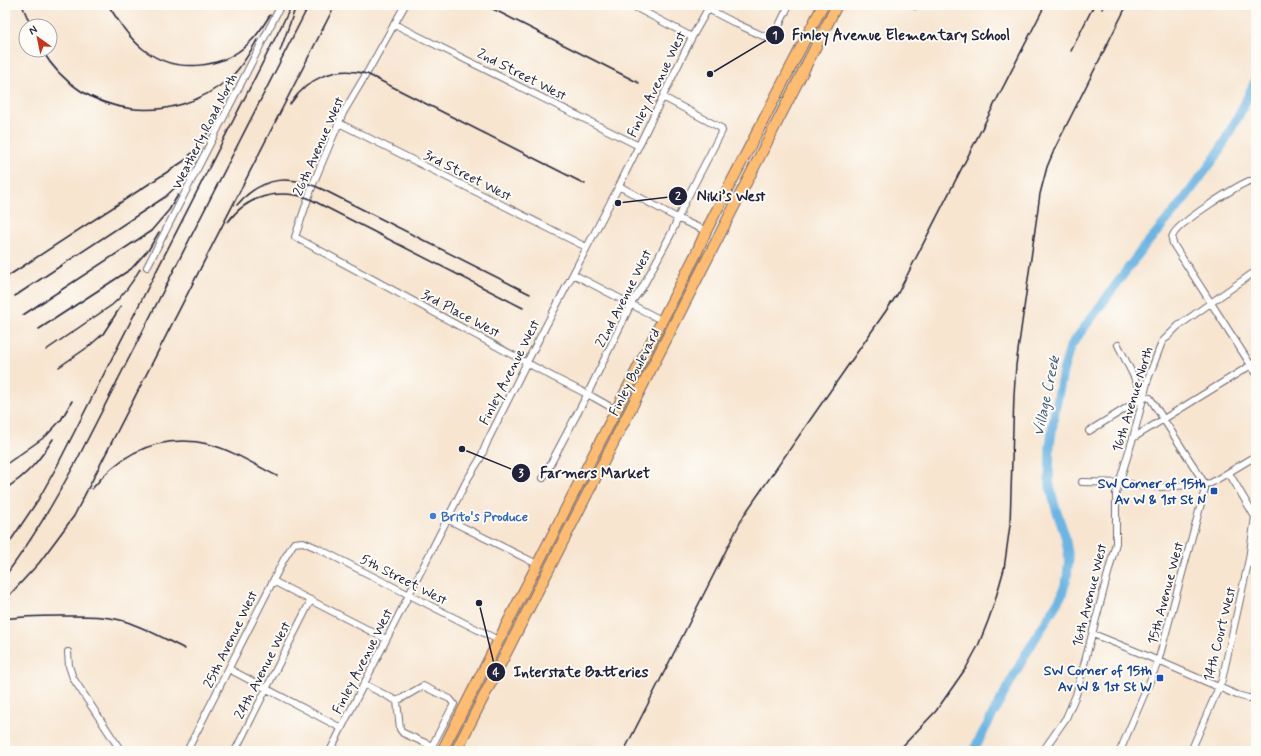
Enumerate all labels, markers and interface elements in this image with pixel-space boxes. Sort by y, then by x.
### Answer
north arrow [18,18,58,58]
callout: Finley Avenue Elementary School [765,21,1018,48]
text: N [26,23,40,38]
text: Finley Avenue Elementary School [792,26,1010,46]
street label: Finley Avenue West [623,28,691,141]
text: 1 [772,28,778,44]
street label: 2nd Street West [474,45,569,105]
street label: Weatherly Road North [168,70,242,192]
street label: 26th Avenue West [289,94,349,199]
street label: 3rd Street West [421,146,515,206]
callout: Niki’s West [668,182,774,209]
text: Niki’s West [697,187,766,207]
text: 2 [675,189,681,205]
street label: 22nd Avenue West [591,246,656,350]
street label: 3rd Place West [418,286,503,342]
street label: Finley Avenue West [476,316,544,428]
street label: Finley Boulevard [605,326,665,419]
street label: 16th Avenue North [1108,344,1158,454]
water label: Village Creek [1029,353,1066,438]
callout: Farmers Market [511,459,659,486]
text: Farmers Market [540,464,650,484]
text: 3 [518,466,524,482]
place label: SW Corner of 15th Av W & 1st St N [1098,475,1207,509]
marker: SW Corner of 15th Av W & 1st St N [1209,486,1219,496]
place label: Brito's Produce [441,508,528,526]
marker: Brito's Produce [428,511,438,521]
street label: 15th Avenue West [1144,540,1188,647]
street label: 16th Avenue West [1068,541,1112,649]
street label: 5th Street West [357,550,450,610]
street label: 14th Court West [1200,585,1240,683]
street label: 25th Avenue West [200,587,262,691]
street label: Finley Avenue West [329,605,397,717]
street label: 24th Avenue West [231,618,295,722]
callout: Interstate Batteries [486,658,656,685]
place label: SW Corner of 15th Av W & 1st St W [1044,662,1152,696]
text: Interstate Batteries [513,663,649,683]
text: 4 [493,665,500,681]
marker: SW Corner of 15th Av W & 1st St W [1155,673,1165,683]

